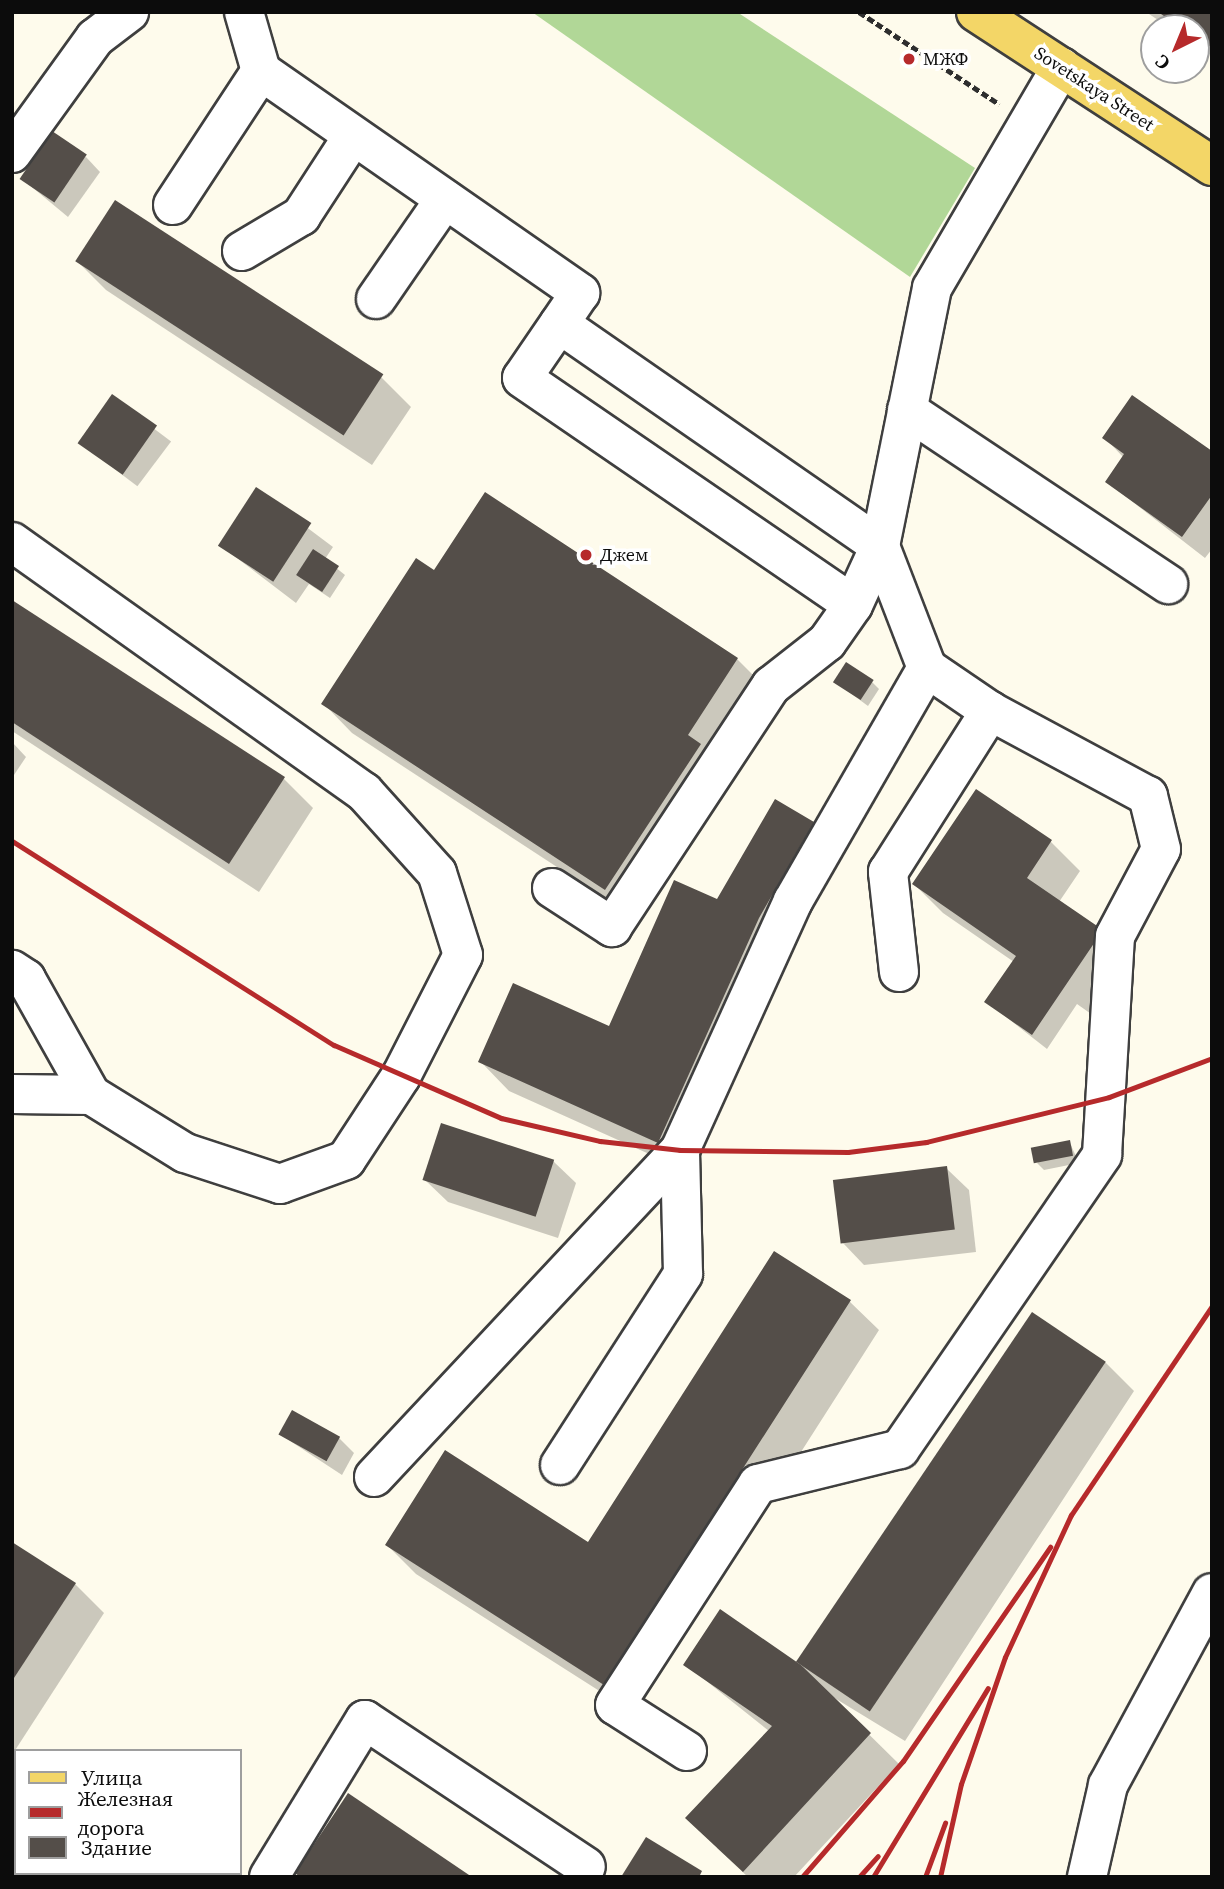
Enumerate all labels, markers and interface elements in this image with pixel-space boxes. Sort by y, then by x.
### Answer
north arrow [1140,14,1210,84]
street label: Sovetskaya Street [1030,42,1158,136]
place label: МЖФ [923,48,968,70]
text: С [1149,49,1175,76]
marker: МЖФ [901,51,917,67]
place label: Джем [600,544,648,566]
marker: Джем [578,547,594,563]
legend [14,1749,242,1875]
text: Улица [81,1763,142,1792]
text: Железная дорога [77,1784,173,1842]
text: Здание [81,1833,152,1862]

